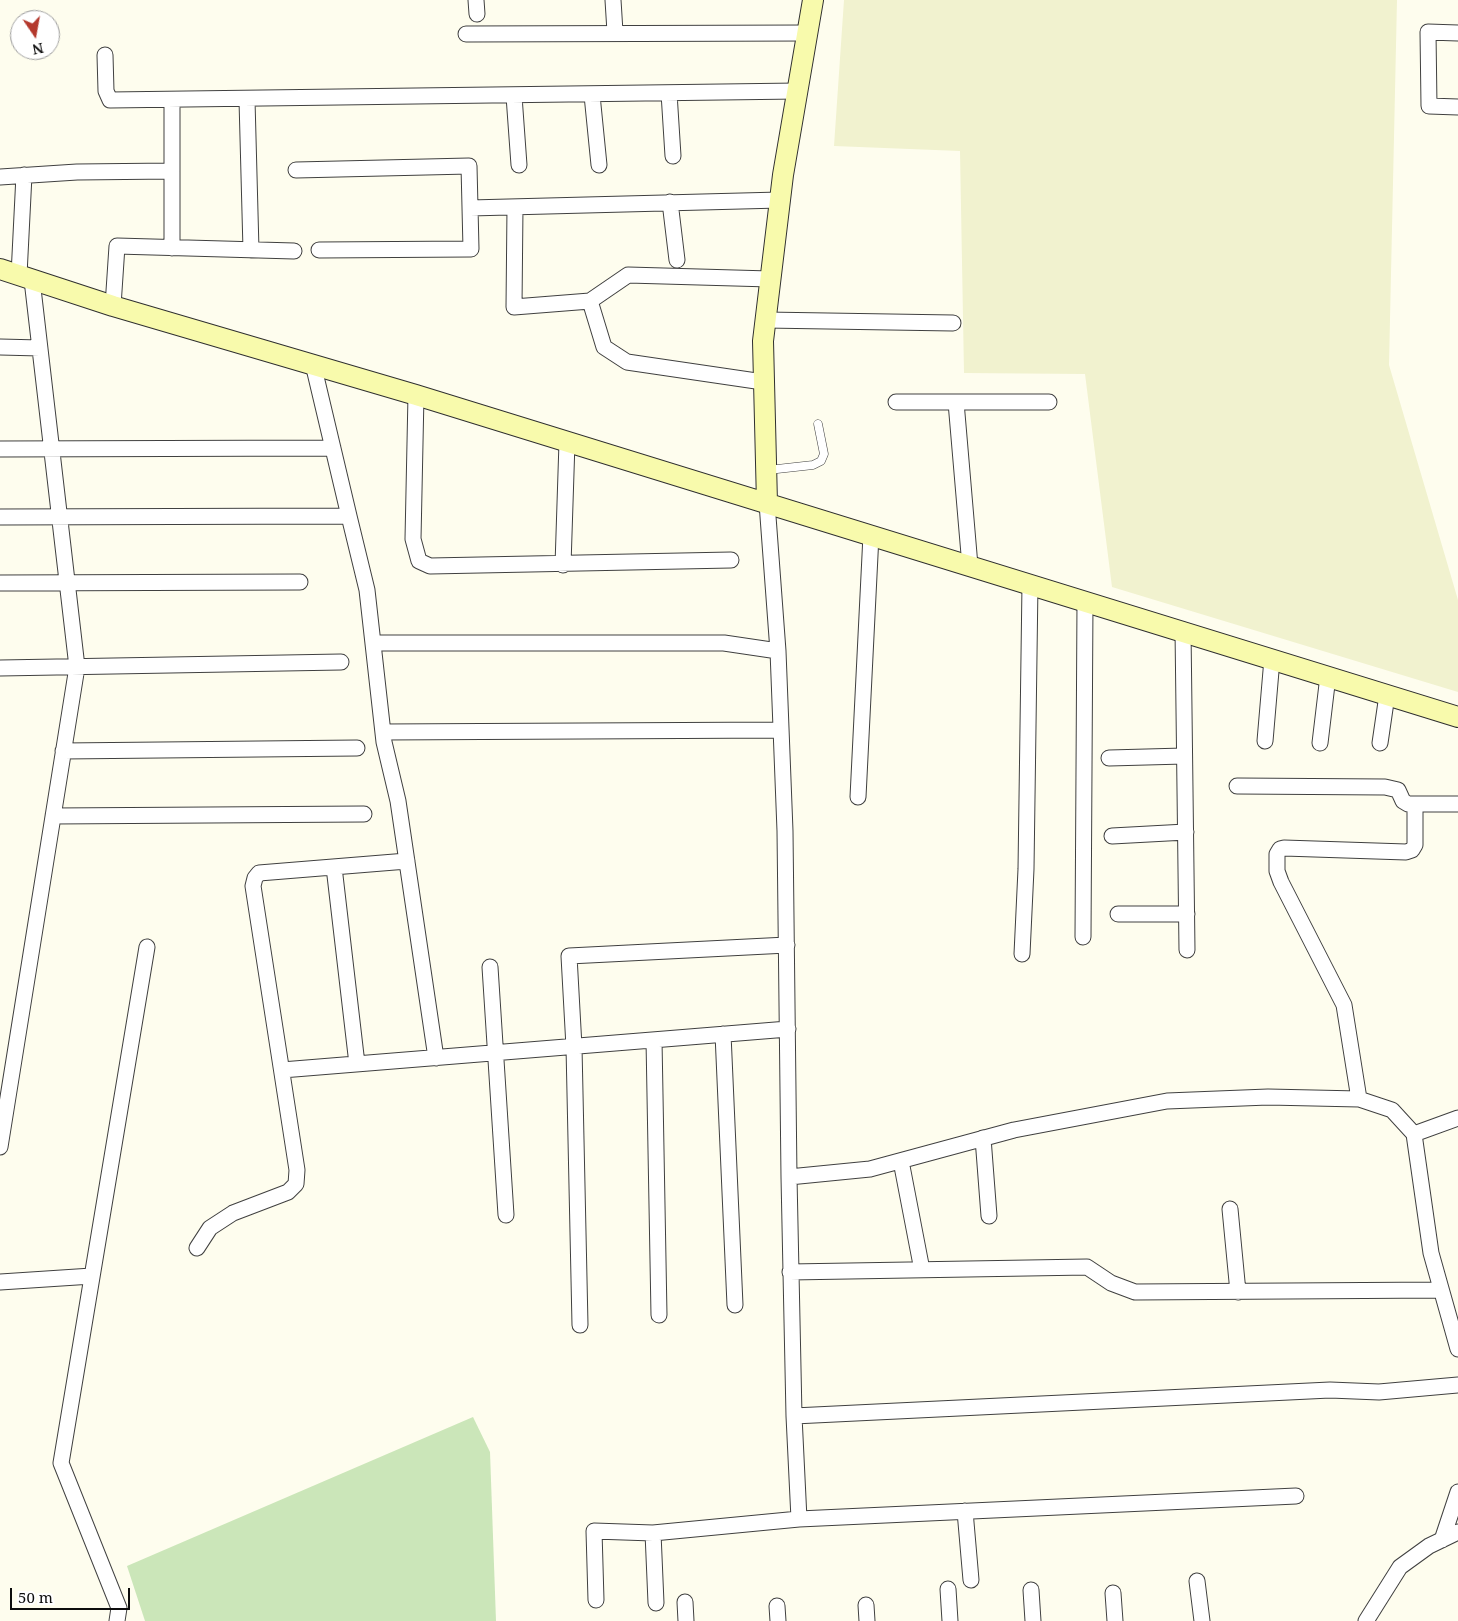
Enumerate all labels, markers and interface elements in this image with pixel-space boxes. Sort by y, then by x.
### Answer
north arrow [10,10,60,60]
text: N [31,39,45,60]
scale bar [12,1578,132,1610]
text: 50 m [18,1587,53,1607]

